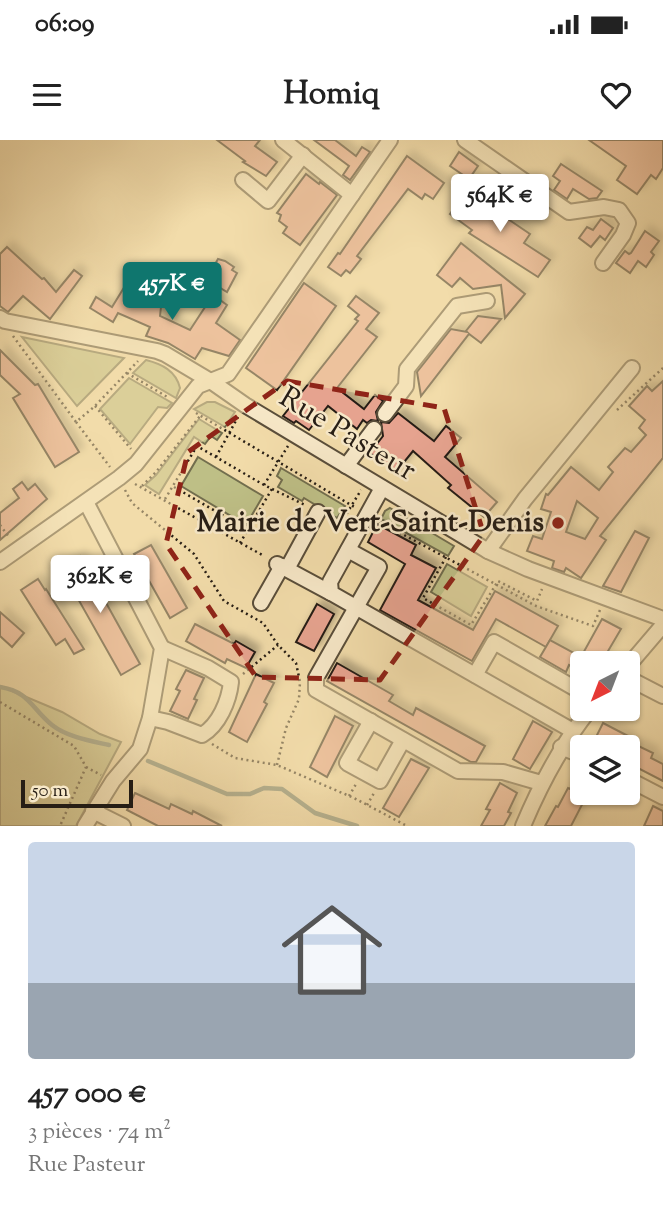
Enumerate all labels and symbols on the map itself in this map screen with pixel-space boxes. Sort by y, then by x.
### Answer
pin: 564K € [443,174,557,234]
pin: 457K € [115,262,229,322]
street label: Rue Pasteur [270,377,424,493]
place label: Mairie de Vert-Saint-Denis [196,502,544,545]
marker: Mairie de Vert-Saint-Denis [550,515,566,531]
pin: 362K € [43,556,157,615]
north arrow [570,651,640,721]
scale bar [21,777,133,809]

